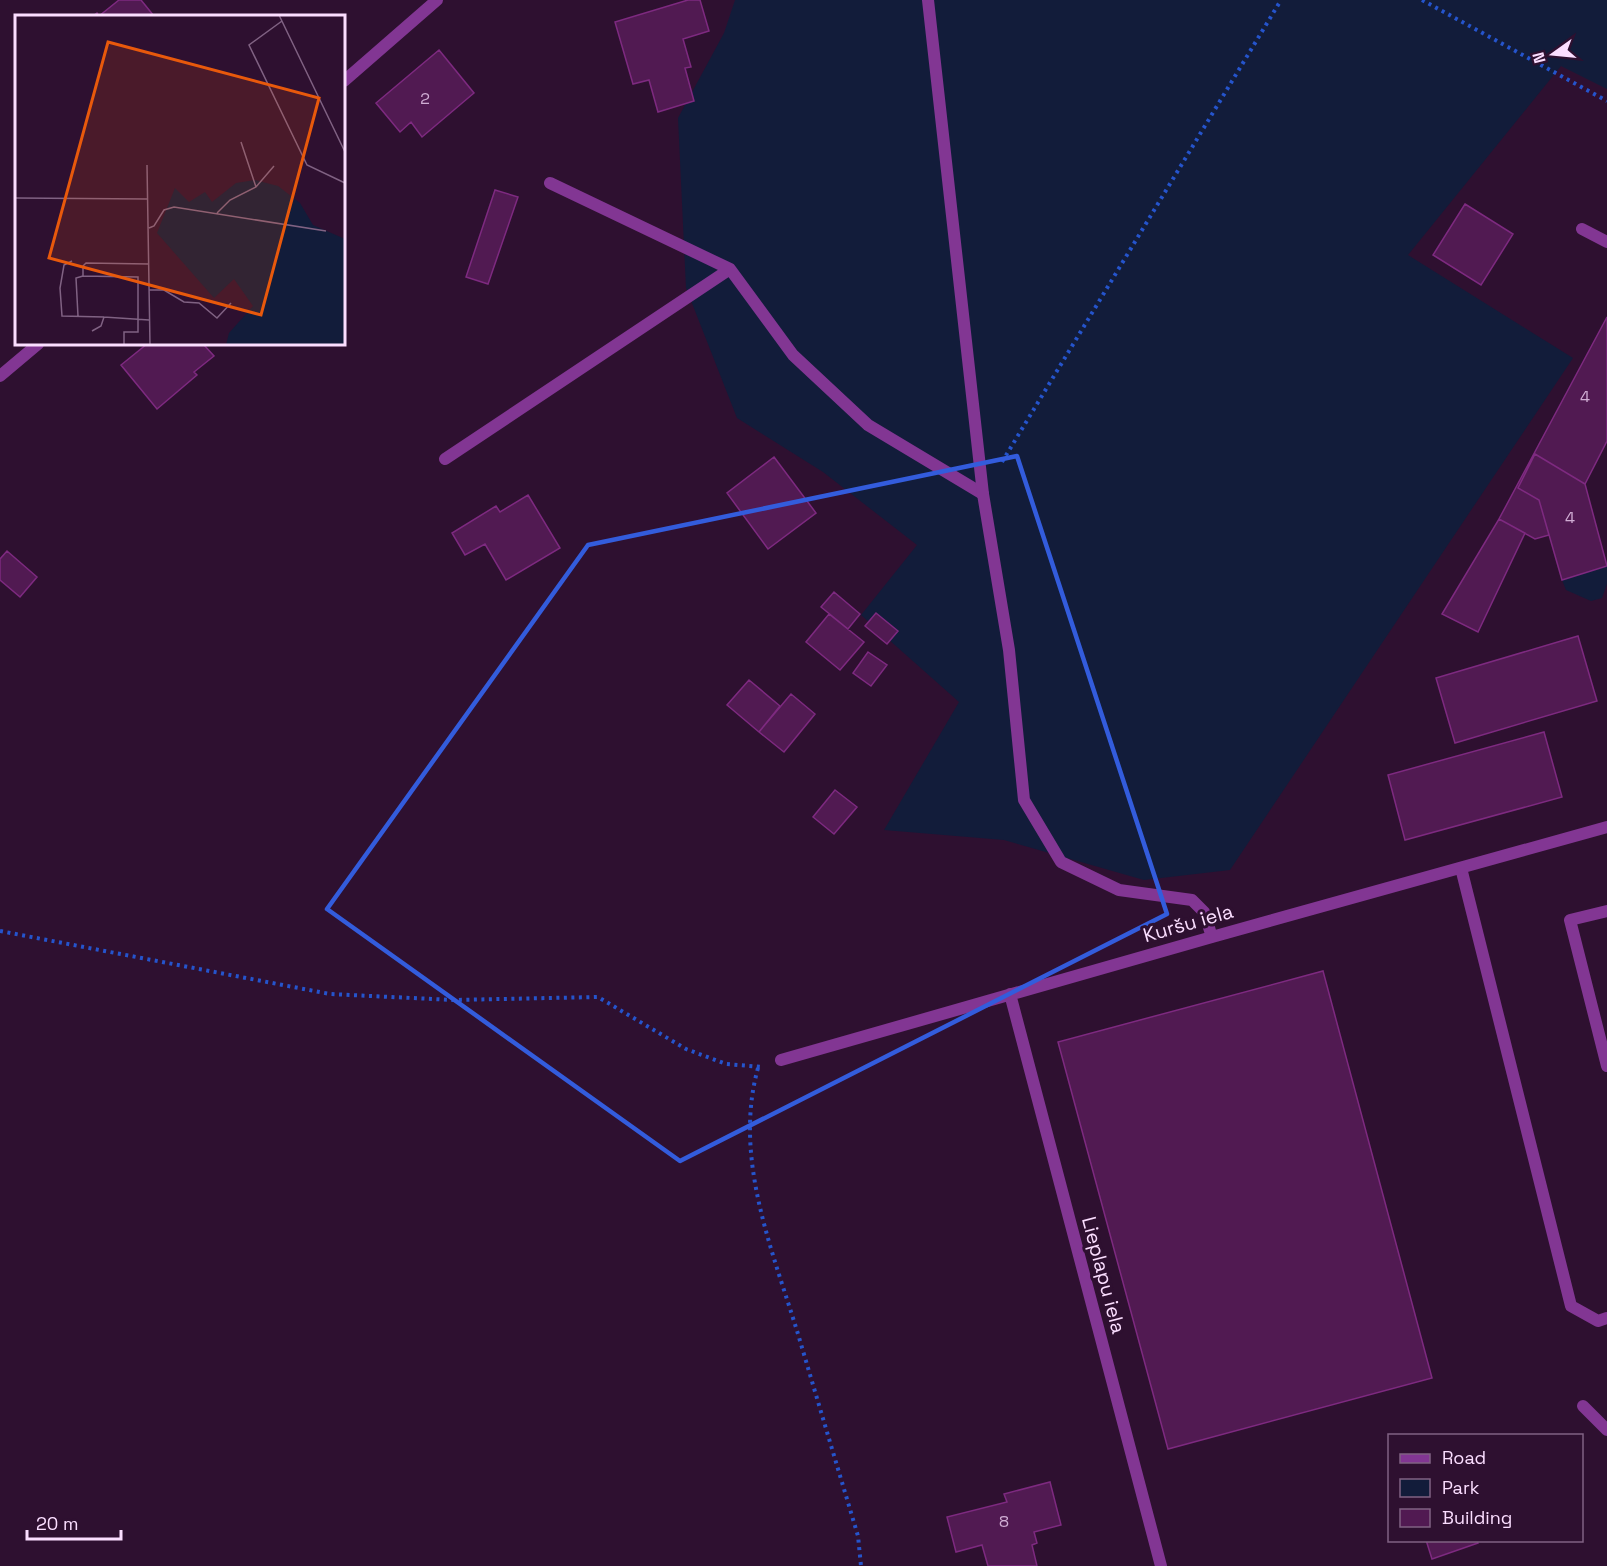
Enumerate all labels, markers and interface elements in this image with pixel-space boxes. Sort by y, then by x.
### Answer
inset map [15,15,345,345]
north arrow [1523,24,1583,84]
text: N [1527,50,1551,66]
house number: 2 [420,88,430,109]
house number: 4 [1580,386,1590,407]
house number: 4 [1565,507,1575,528]
street label: Kuršu iela [1140,898,1236,948]
street label: Lieplapu iela [1076,1214,1132,1336]
legend [1388,1434,1583,1542]
text: Road [1442,1446,1486,1469]
text: Park [1442,1476,1480,1499]
scale bar [27,1503,122,1541]
text: Building [1442,1506,1512,1529]
house number: 8 [999,1511,1009,1532]
text: 20 m [36,1512,79,1535]

